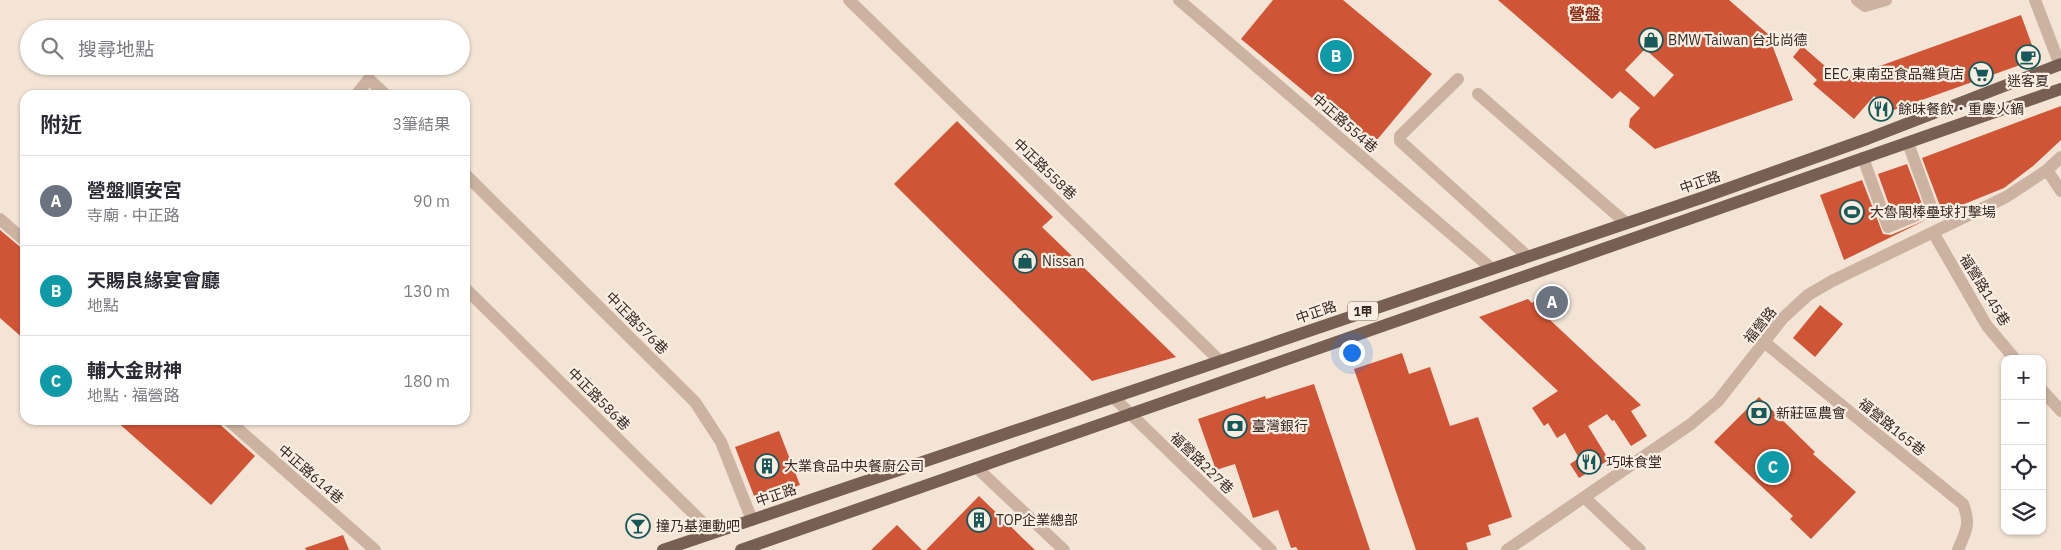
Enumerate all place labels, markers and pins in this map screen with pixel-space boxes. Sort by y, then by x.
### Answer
shop icon: BMW Taiwan 台北尚德 [1638,27,1664,53]
place label: BMW Taiwan 台北尚德 [1668,31,1808,49]
pin: B [1320,37,1352,75]
cafe icon: 迷客夏 [2015,44,2041,70]
supermarket icon: EEC 東南亞食品雜貨店 [1968,61,1994,87]
place label: EEC 東南亞食品雜貨店 [1824,65,1964,83]
place label: 迷客夏 [2007,72,2049,90]
restaurant icon: 餘味餐飲‧重慶火鍋 [1868,96,1894,122]
place label: 餘味餐飲‧重慶火鍋 [1898,100,2024,118]
sports icon: 大魯閣棒壘球打擊場 [1839,199,1865,225]
place label: 大魯閣棒壘球打擊場 [1870,203,1996,221]
shop icon: Nissan [1012,248,1038,274]
place label: Nissan [1042,252,1084,270]
pin: A [1536,283,1568,321]
bank icon: 新莊區農會 [1746,400,1772,426]
place label: 新莊區農會 [1776,404,1846,422]
bank icon: 臺灣銀行 [1222,413,1248,439]
place label: 臺灣銀行 [1252,417,1308,435]
pin: C [1757,448,1789,486]
restaurant icon: 巧味食堂 [1576,449,1602,475]
building icon: 大業食品中央餐廚公司 [754,453,780,479]
place label: 巧味食堂 [1606,453,1662,471]
place label: 大業食品中央餐廚公司 [784,457,924,475]
building icon: TOP企業總部 [966,507,992,533]
place label: TOP企業總部 [996,511,1078,529]
bar icon: 撞乃基運動吧 [625,513,651,539]
place label: 撞乃基運動吧 [656,517,740,535]

